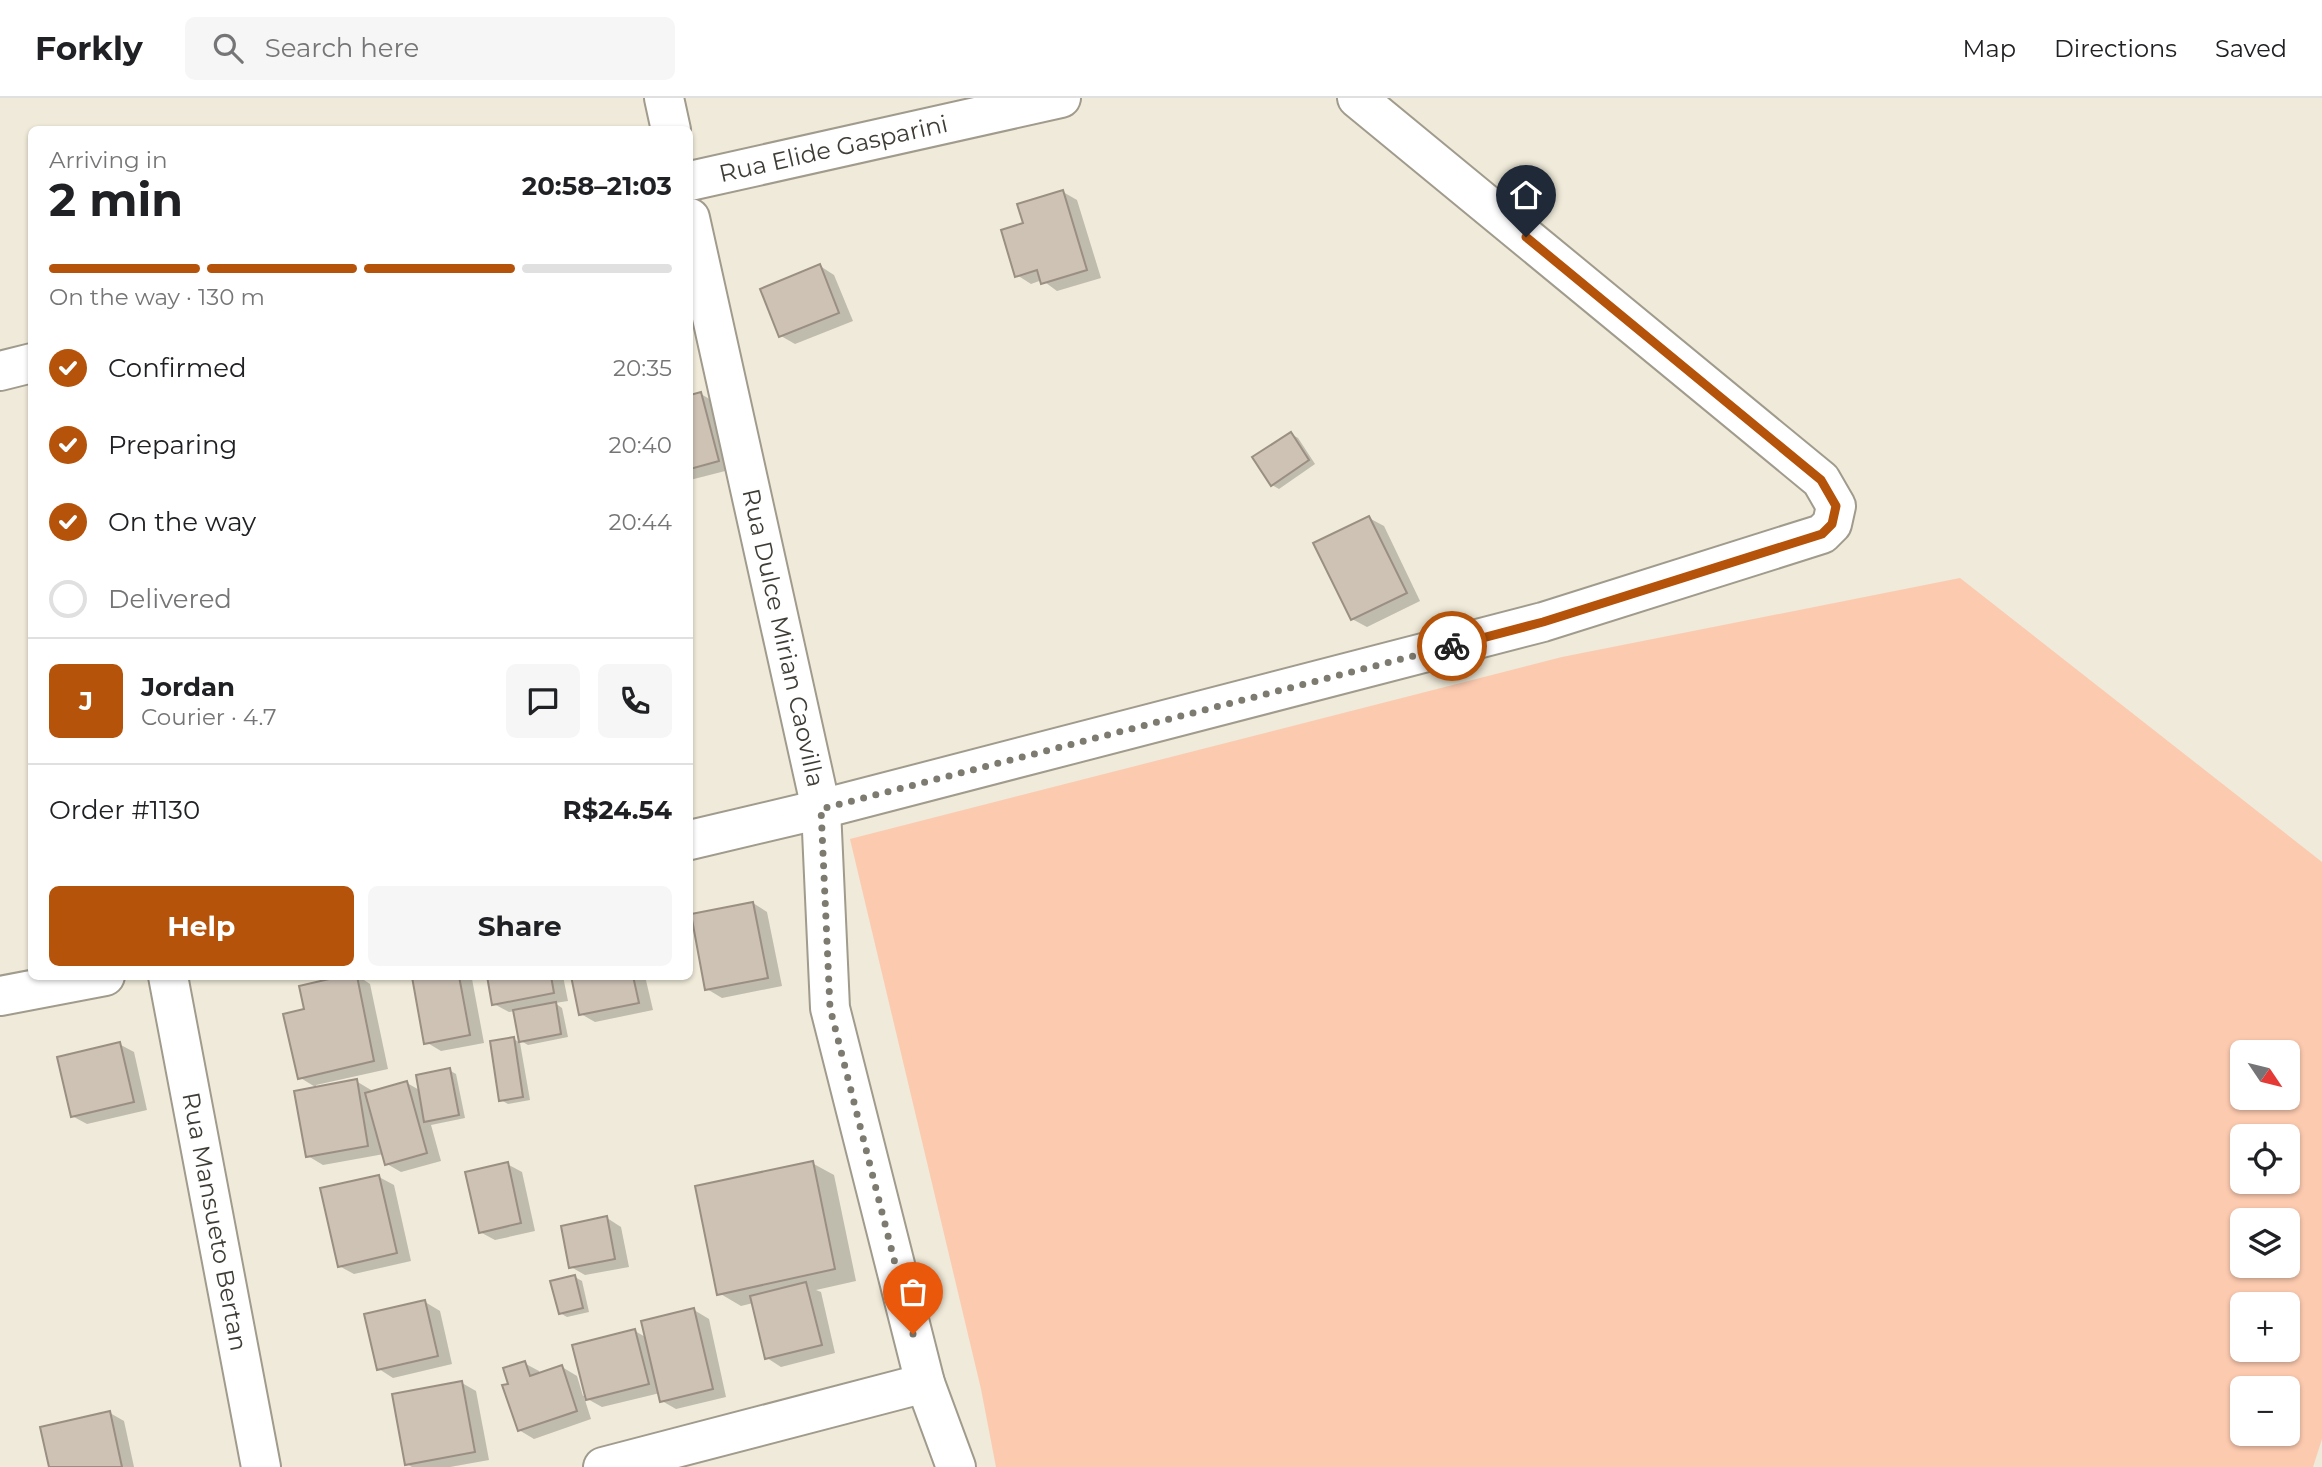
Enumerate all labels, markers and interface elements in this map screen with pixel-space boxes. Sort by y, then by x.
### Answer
search box [185,17,675,80]
text: Forkly [35,28,143,68]
icon: search [209,29,247,67]
text: Search here [265,32,419,64]
text: Map [1963,34,2016,63]
text: Directions [2054,34,2177,63]
text: Saved [2215,34,2287,63]
street label: Rua Elide Gasparini [716,109,950,188]
text: Arriving in [49,146,168,174]
pin [1496,165,1556,237]
text: 20:58–21:03 [522,170,672,202]
text: 2 min [49,171,183,228]
icon: home [1507,176,1545,214]
text: On the way · 130 m [49,283,265,311]
icon: check [49,349,87,387]
text: Confirmed [108,352,247,384]
text: 20:35 [613,354,672,382]
icon: check [49,426,87,464]
text: Preparing [108,429,237,461]
text: 20:40 [608,431,672,459]
street label: Rua Dulce Mirian Caovilla [736,486,831,790]
icon: check [49,503,87,541]
text: On the way [108,506,256,538]
text: 20:44 [608,508,672,536]
text: Delivered [108,583,232,615]
courier [1417,611,1487,681]
icon: bike [1433,627,1471,665]
button: chat [506,664,580,738]
button: phone [598,664,672,738]
text: Jordan [141,671,235,703]
text: J [79,685,93,717]
text: Courier · 4.7 [141,703,277,731]
text: Order #1130 [49,794,200,826]
text: R$24.54 [563,794,672,826]
button: Help [49,886,354,966]
button: Share [368,886,672,966]
north arrow [2230,1040,2300,1110]
map controls [2230,1040,2300,1446]
street label: Rua Mansueto Bertan [176,1090,254,1353]
button: locate [2230,1124,2300,1194]
button: layers [2230,1208,2300,1278]
pin [883,1262,943,1334]
icon: bag [894,1273,932,1311]
button: + [2230,1292,2300,1362]
button: − [2230,1376,2300,1446]

